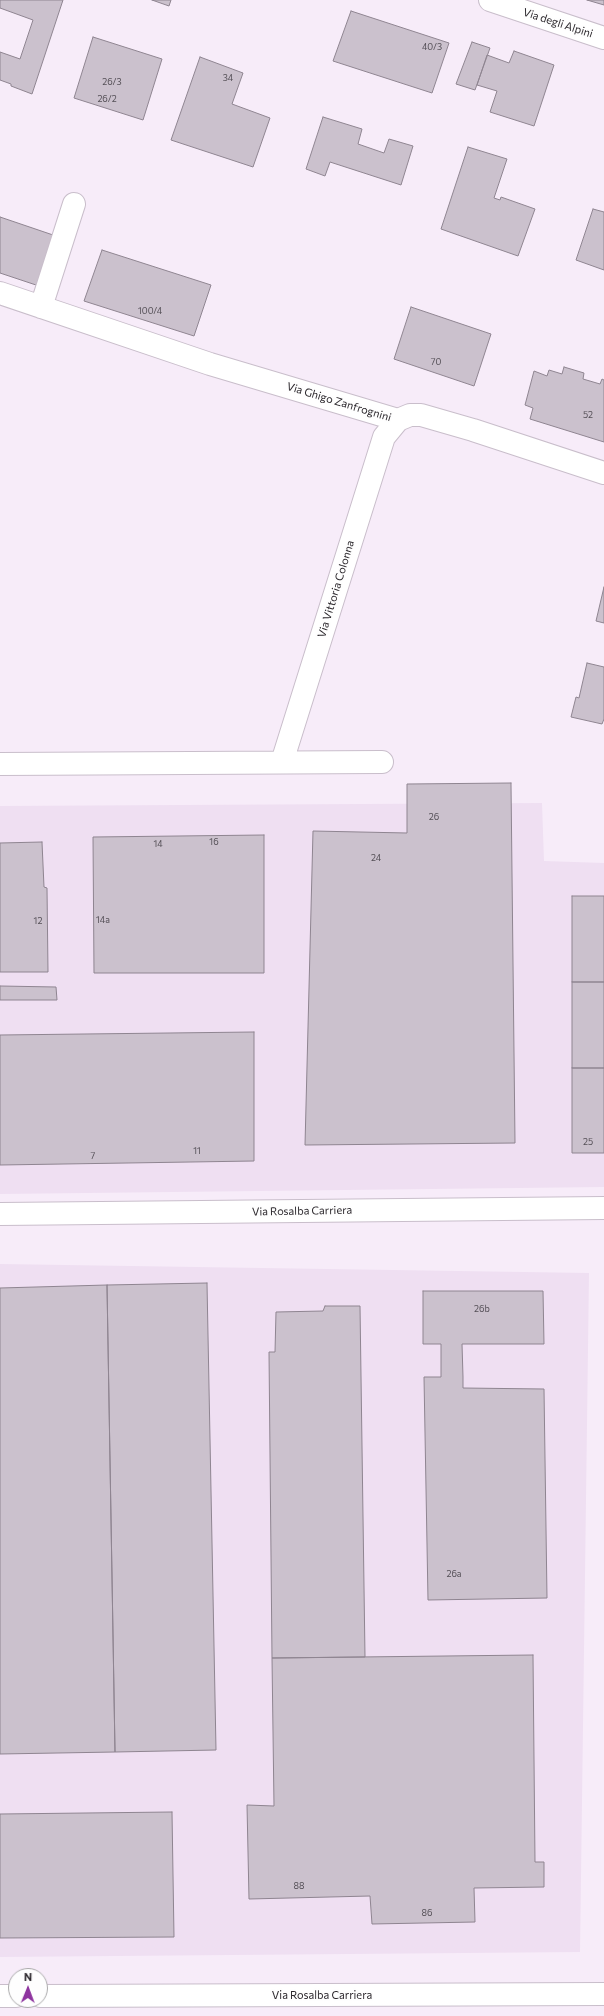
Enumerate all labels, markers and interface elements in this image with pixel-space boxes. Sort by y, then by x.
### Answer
street label: Via degli Alpini [521,5,595,41]
house number: 40/3 [422,42,442,52]
house number: 34 [223,73,233,83]
house number: 26/3 [102,77,122,87]
house number: 26/2 [97,94,117,104]
house number: 100/4 [138,306,162,316]
house number: 70 [431,357,441,367]
street label: Via Ghigo Zanfrognini [285,380,393,424]
house number: 52 [583,410,593,420]
street label: Via Vittoria Colonna [315,539,357,639]
house number: 26 [429,812,439,822]
house number: 16 [209,837,219,847]
house number: 14 [153,839,163,849]
house number: 24 [371,853,381,863]
house number: 14a [96,915,110,925]
house number: 12 [34,916,42,926]
house number: 25 [583,1137,593,1147]
house number: 11 [193,1146,201,1156]
house number: 7 [91,1151,95,1161]
street label: Via Rosalba Carriera [252,1204,352,1218]
house number: 26b [474,1304,490,1314]
house number: 26a [446,1569,462,1579]
house number: 88 [294,1881,304,1891]
house number: 86 [422,1908,432,1918]
north arrow [8,1968,48,2008]
text: N [24,1970,32,1983]
street label: Via Rosalba Carriera [272,1988,372,2002]

